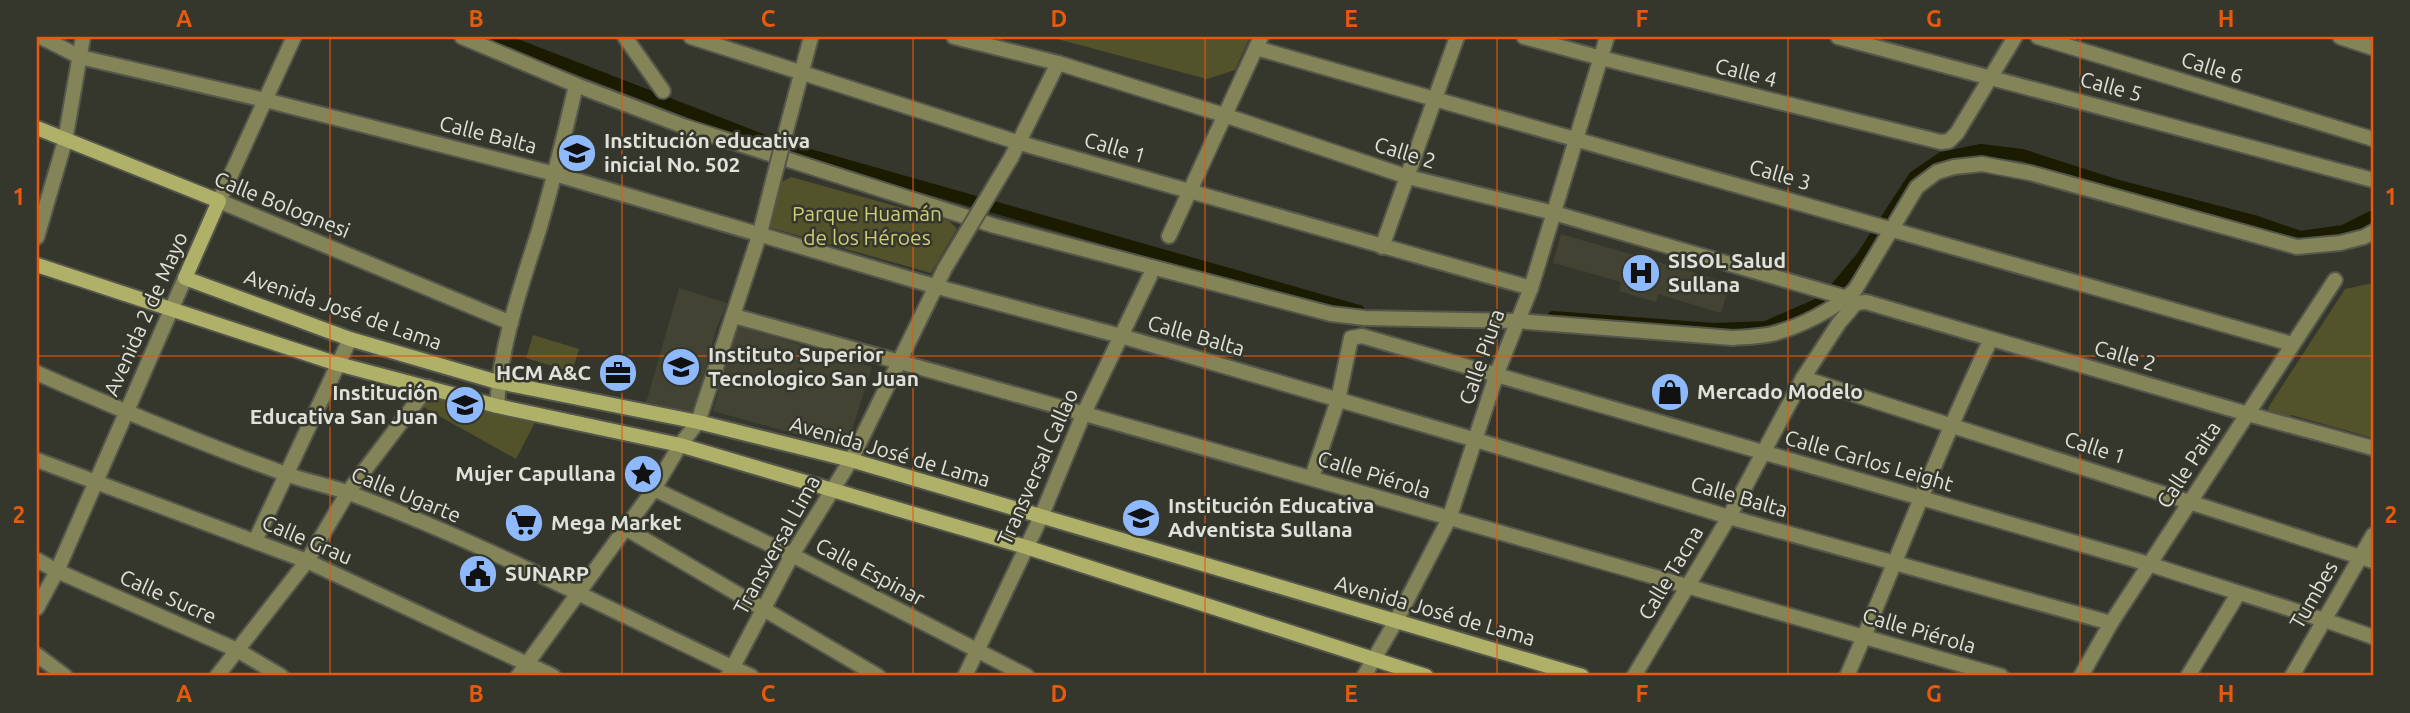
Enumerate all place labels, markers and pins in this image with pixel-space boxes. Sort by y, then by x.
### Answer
place label: Institución educativa inicial No. 502 [604,128,810,176]
school or university icon: Institución educativa inicial No. 502 [556,132,598,174]
place label: SISOL Salud Sullana [1668,248,1786,296]
hospital icon: SISOL Salud Sullana [1620,252,1662,294]
place label: Instituto Superior Tecnologico San Juan [708,342,919,390]
school or university icon: Instituto Superior Tecnologico San Juan [660,346,702,388]
office icon: HCM A&C [597,352,639,394]
place label: HCM A&C [496,360,591,384]
shop icon: Mercado Modelo [1649,371,1691,413]
place label: Mercado Modelo [1697,379,1863,403]
place label: Institución Educativa San Juan [250,380,438,428]
school or university icon: Institución Educativa San Juan [444,384,486,426]
place icon: Mujer Capullana [622,453,664,495]
place label: Mujer Capullana [455,461,616,485]
place label: Institución Educativa Adventista Sullana [1168,493,1374,541]
school or university icon: Institución Educativa Adventista Sullana [1120,497,1162,539]
supermarket icon: Mega Market [503,502,545,544]
place label: Mega Market [551,510,682,534]
public building icon: SUNARP [457,553,499,595]
place label: SUNARP [505,561,589,585]

